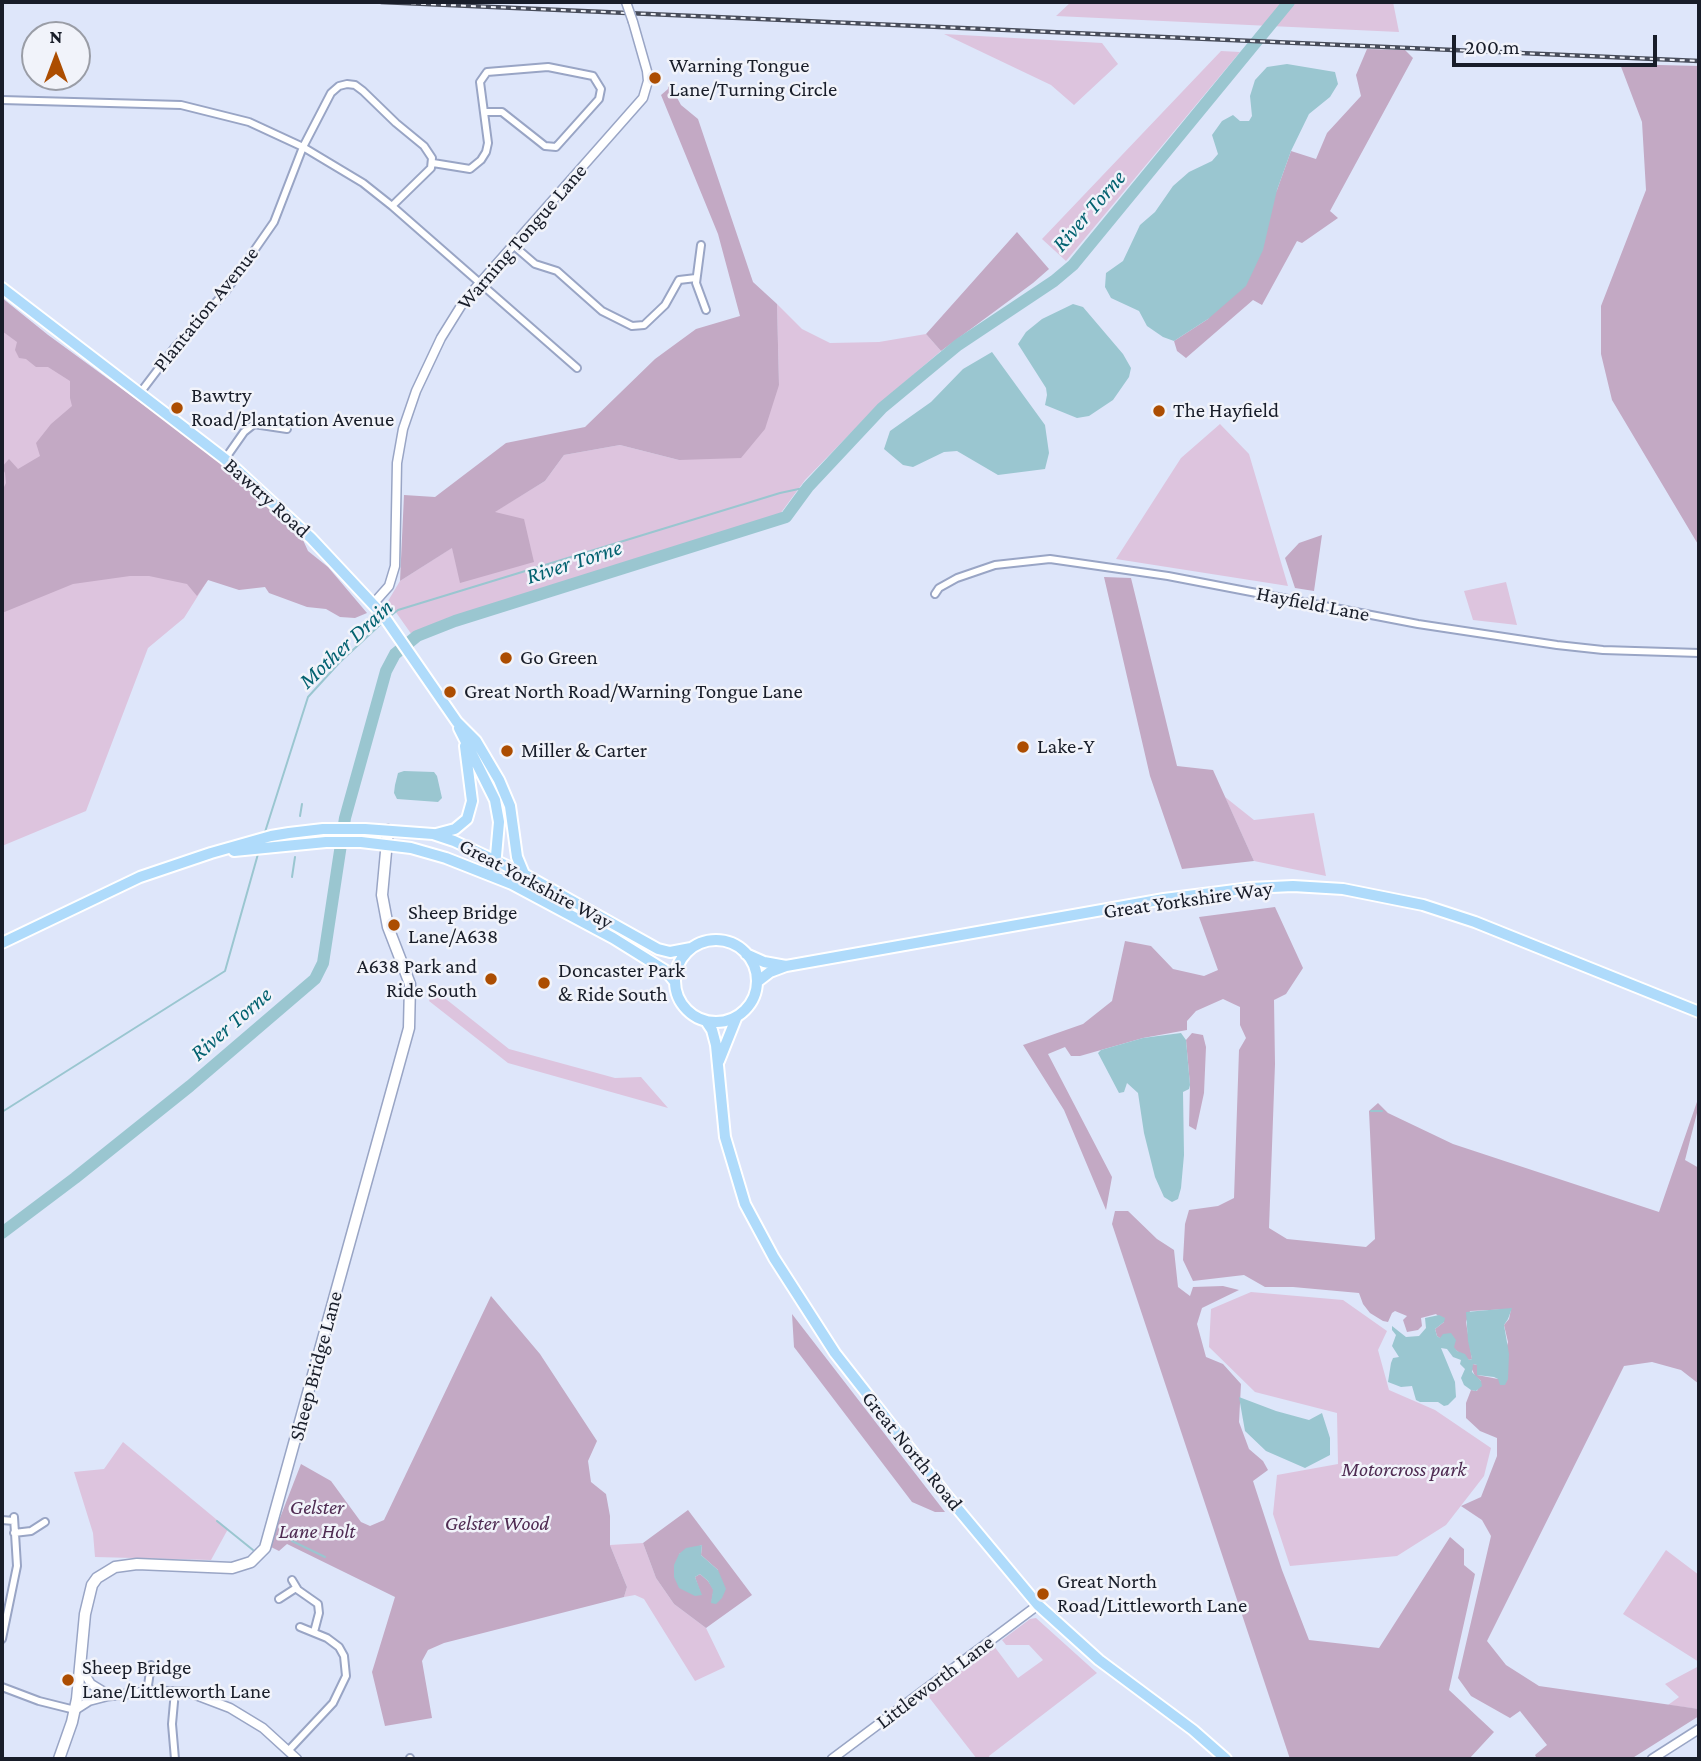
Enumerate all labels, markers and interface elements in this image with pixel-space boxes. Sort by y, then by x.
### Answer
north arrow [21,21,91,91]
scale bar [1456,21,1661,65]
text: N [50,26,62,47]
text: 200 m [1465,35,1520,59]
place label: Warning Tongue Lane/Turning Circle [669,53,837,103]
marker: Warning Tongue Lane/Turning Circle [647,70,663,86]
street label: Warning Tongue Lane [452,159,592,315]
water label: River Torne [1046,165,1132,257]
street label: Plantation Avenue [148,241,264,377]
place label: Bawtry Road/Plantation Avenue [191,383,394,433]
place label: The Hayfield [1173,398,1279,424]
marker: Bawtry Road/Plantation Avenue [169,400,185,416]
marker: The Hayfield [1151,403,1167,419]
street label: Bawtry Road [219,453,315,543]
water label: River Torne [523,534,625,590]
street label: Hayfield Lane [1254,581,1372,627]
water label: Mother Drain [293,593,399,695]
place label: Go Green [520,645,598,671]
marker: Go Green [498,650,514,666]
place label: Great North Road/Warning Tongue Lane [464,679,803,705]
marker: Great North Road/Warning Tongue Lane [442,684,458,700]
place label: Lake-Y [1037,734,1095,760]
place label: Miller & Carter [521,738,647,764]
marker: Lake-Y [1015,739,1031,755]
marker: Miller & Carter [499,743,515,759]
street label: Great Yorkshire Way [455,833,617,935]
street label: Great Yorkshire Way [1102,876,1274,924]
place label: Sheep Bridge Lane/A638 [408,900,517,950]
marker: Sheep Bridge Lane/A638 [386,917,402,933]
place label: A638 Park and Ride South [357,954,477,1004]
place label: Doncaster Park & Ride South [558,958,685,1008]
marker: A638 Park and Ride South [483,971,499,987]
marker: Doncaster Park & Ride South [536,975,552,991]
water label: River Torne [185,981,277,1067]
street label: Sheep Bridge Lane [284,1288,348,1444]
street label: Great North Road [856,1386,968,1516]
park label: Motorcross park [1342,1457,1466,1483]
park label: Gelster Lane Holt [279,1495,355,1545]
park label: Gelster Wood [445,1511,549,1537]
place label: Great North Road/Littleworth Lane [1057,1569,1247,1619]
marker: Great North Road/Littleworth Lane [1035,1586,1051,1602]
street label: Littleworth Lane [871,1630,999,1734]
place label: Sheep Bridge Lane/Littleworth Lane [82,1655,270,1705]
marker: Sheep Bridge Lane/Littleworth Lane [60,1672,76,1688]

